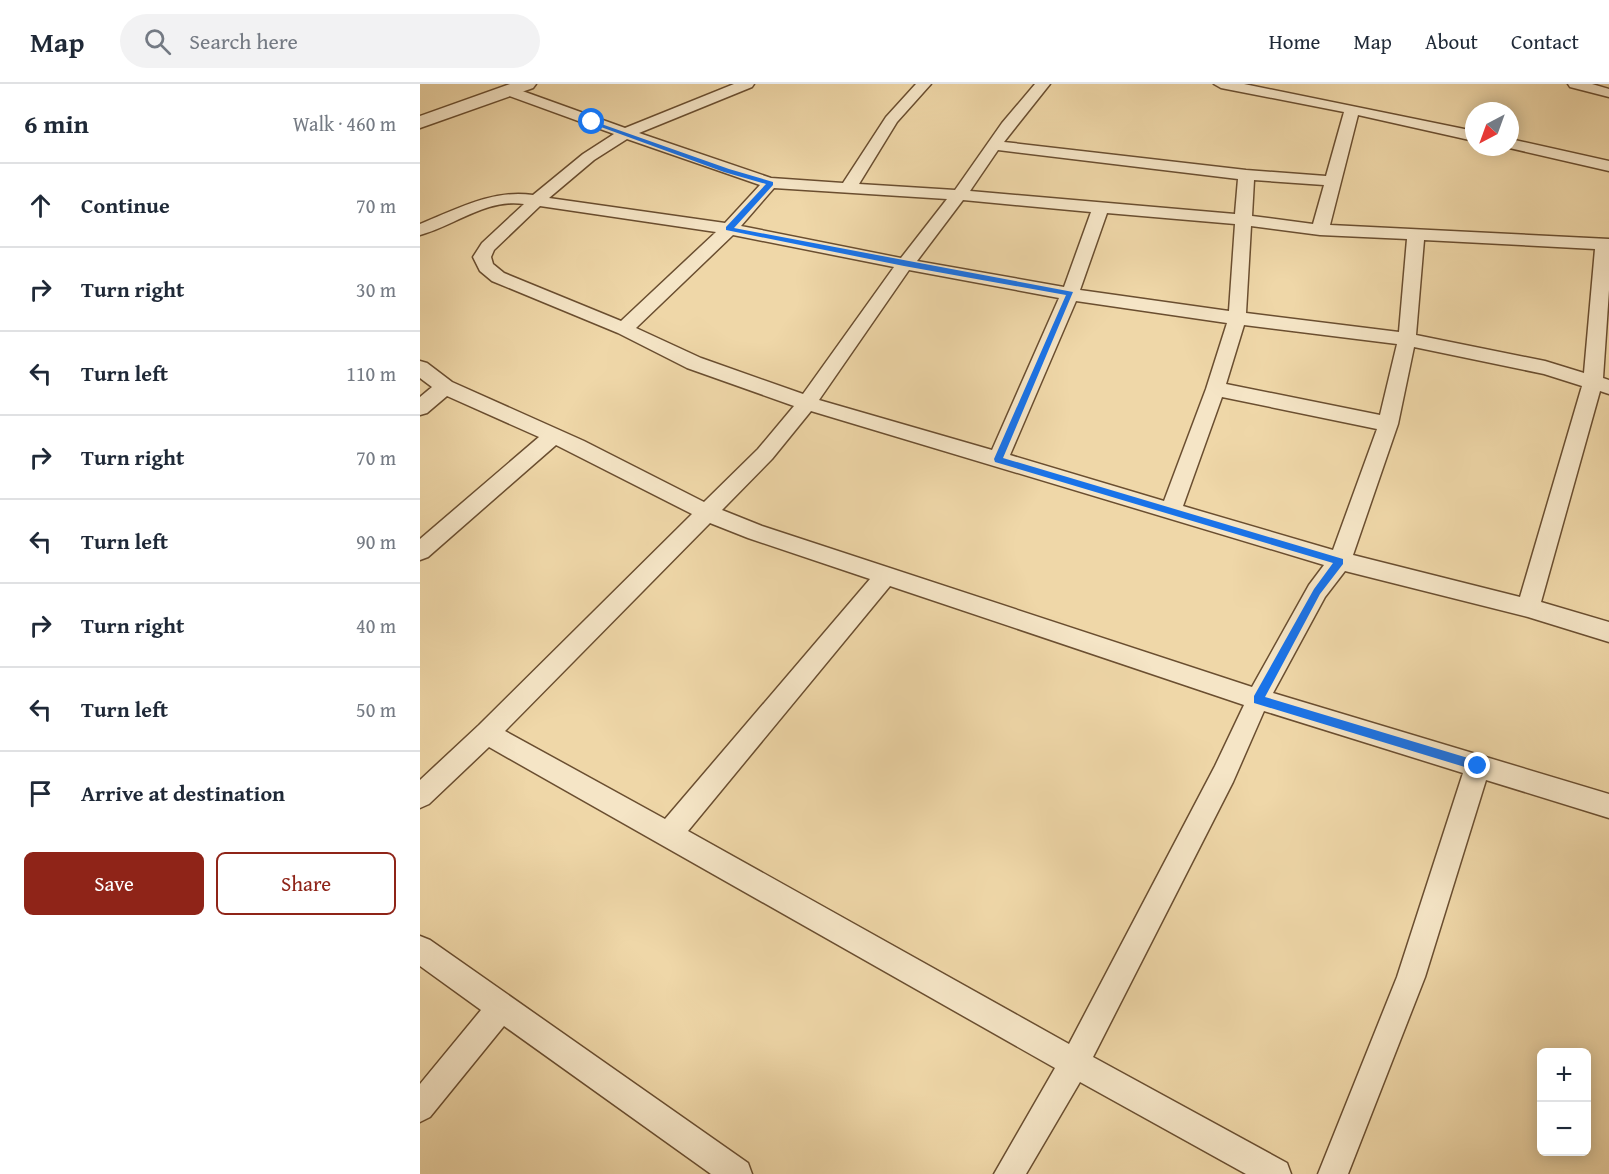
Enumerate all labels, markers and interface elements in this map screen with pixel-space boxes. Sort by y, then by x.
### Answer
search box [120,14,540,68]
text: Map [30,21,84,62]
icon: search [141,25,174,58]
text: Search here [189,25,298,57]
text: Home [1269,26,1320,57]
text: Map [1353,26,1392,57]
text: About [1425,26,1478,57]
text: Contact [1511,26,1579,57]
north arrow [1465,102,1519,156]
text: 6 min [24,104,89,143]
route start [578,108,604,134]
text: Walk · 460 m [293,109,396,138]
icon: ahead [24,189,57,222]
text: Continue [81,189,170,221]
text: 70 m [356,191,396,220]
icon: right [24,273,57,306]
text: Turn right [81,273,184,305]
text: 30 m [356,275,396,304]
icon: left [24,357,57,390]
text: Turn left [81,357,168,389]
text: 110 m [346,359,396,388]
icon: right [24,441,57,474]
text: Turn right [81,441,184,473]
text: 70 m [356,443,396,472]
icon: left [24,525,57,558]
text: Turn left [81,525,168,557]
text: 90 m [356,527,396,556]
icon: right [24,609,57,642]
text: Turn right [81,609,184,641]
text: 40 m [356,611,396,640]
icon: left [24,693,57,726]
text: Turn left [81,693,168,725]
text: 50 m [356,695,396,724]
route end [1464,752,1490,778]
icon: arrive [24,777,57,810]
text: Arrive at destination [81,777,285,809]
button: Save [24,852,204,915]
button: Share [216,852,396,915]
map controls [1537,1048,1591,1156]
button: + [1537,1048,1591,1102]
button: − [1537,1102,1591,1156]

